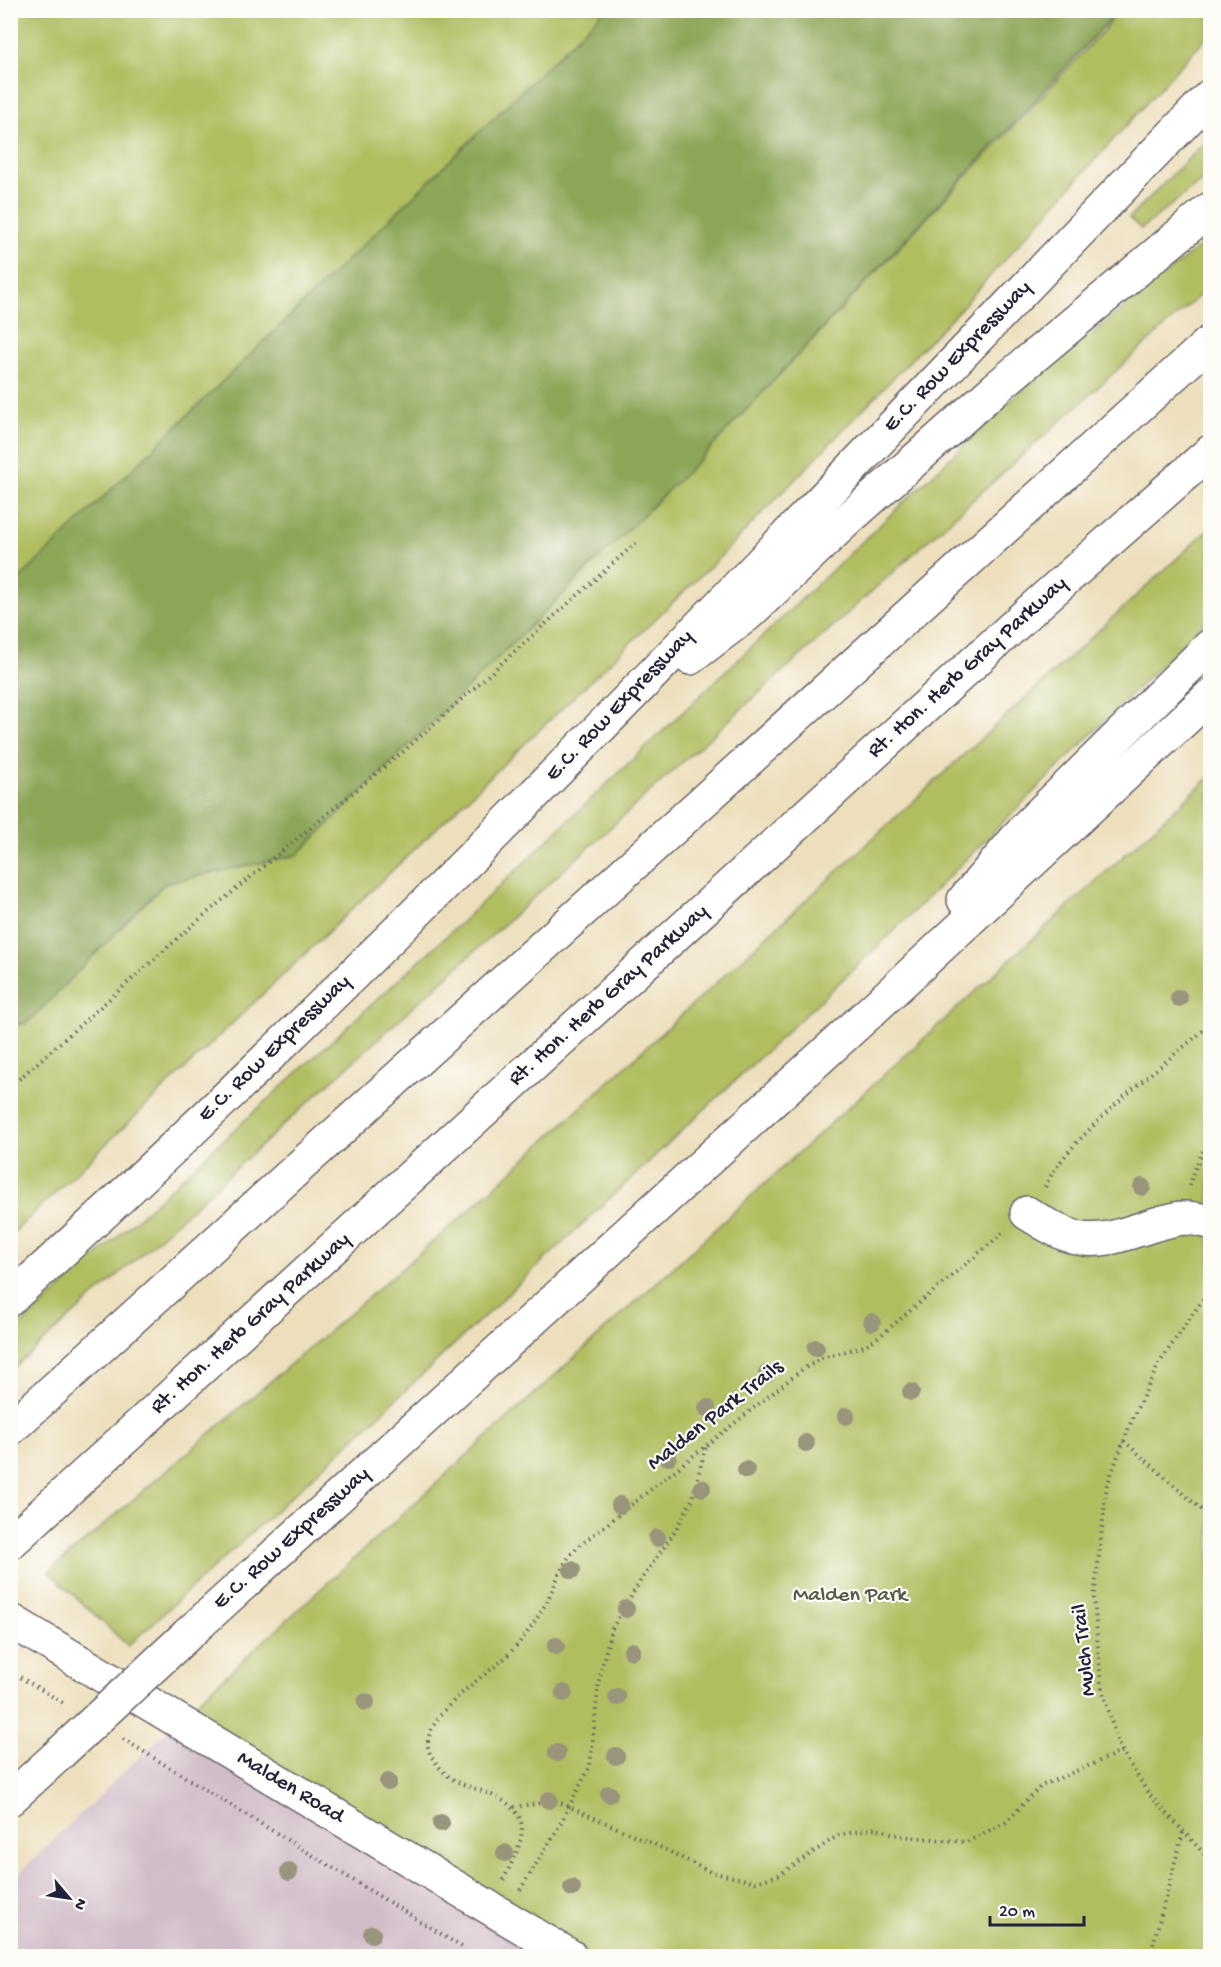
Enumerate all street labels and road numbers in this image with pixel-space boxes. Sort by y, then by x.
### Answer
street label: E.C. Row Expressway [879,275,1037,438]
street label: Rt. Hon. Herb Gray Parkway [863,571,1073,765]
street label: E.C. Row Expressway [541,624,699,787]
street label: Rt. Hon. Herb Gray Parkway [504,899,714,1093]
street label: E.C. Row Expressway [194,970,357,1128]
street label: Rt. Hon. Herb Gray Parkway [146,1227,356,1421]
street label: Malden Park Trails [643,1354,790,1477]
street label: E.C. Row Expressway [208,1462,376,1616]
street label: Mulch Trail [1067,1602,1103,1698]
street label: Malden Road [232,1746,350,1831]

